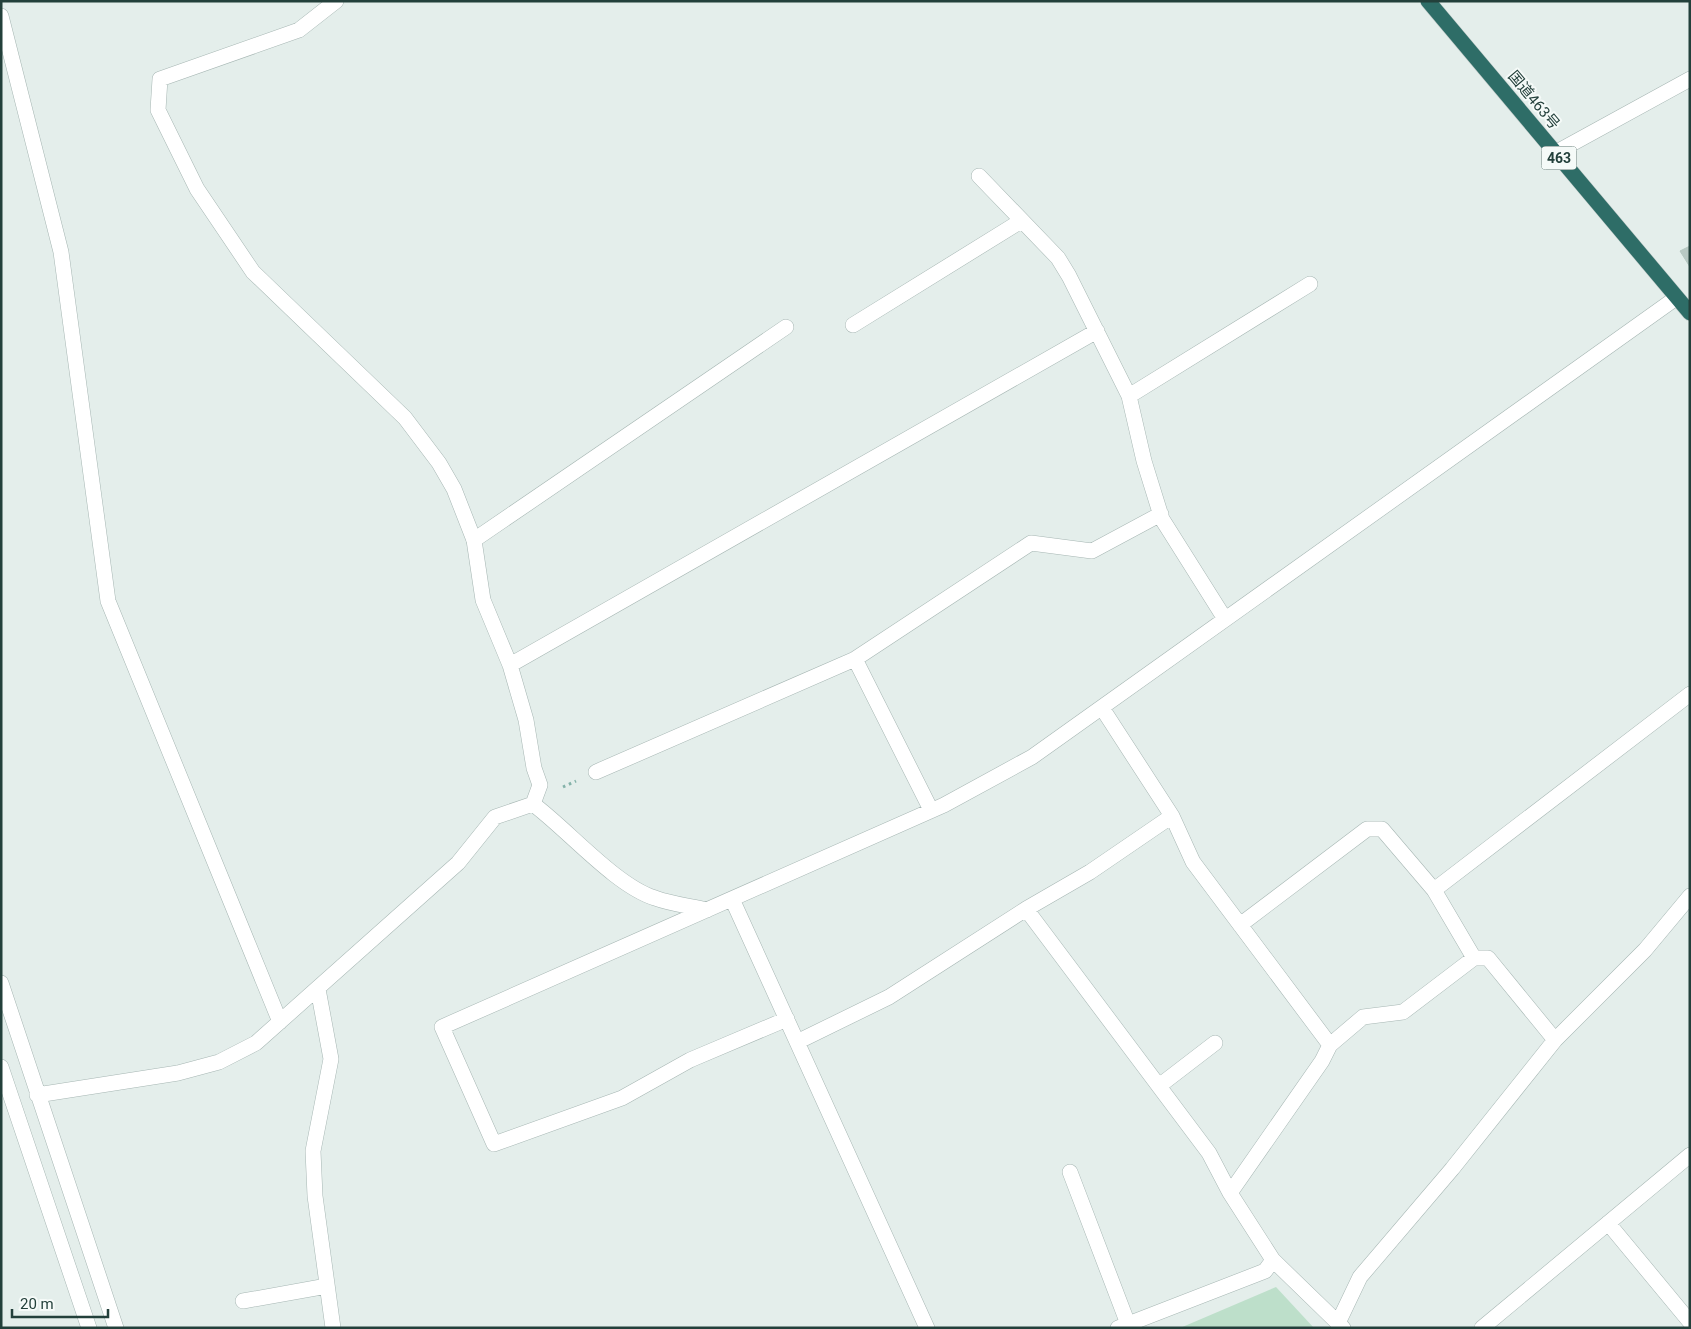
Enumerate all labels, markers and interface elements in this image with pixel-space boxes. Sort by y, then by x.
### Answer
street label: 国道463号 [1505,67,1563,133]
road number: 463 [1542,146,1576,170]
scale bar [12,1286,109,1318]
text: 20 m [20,1295,54,1313]

